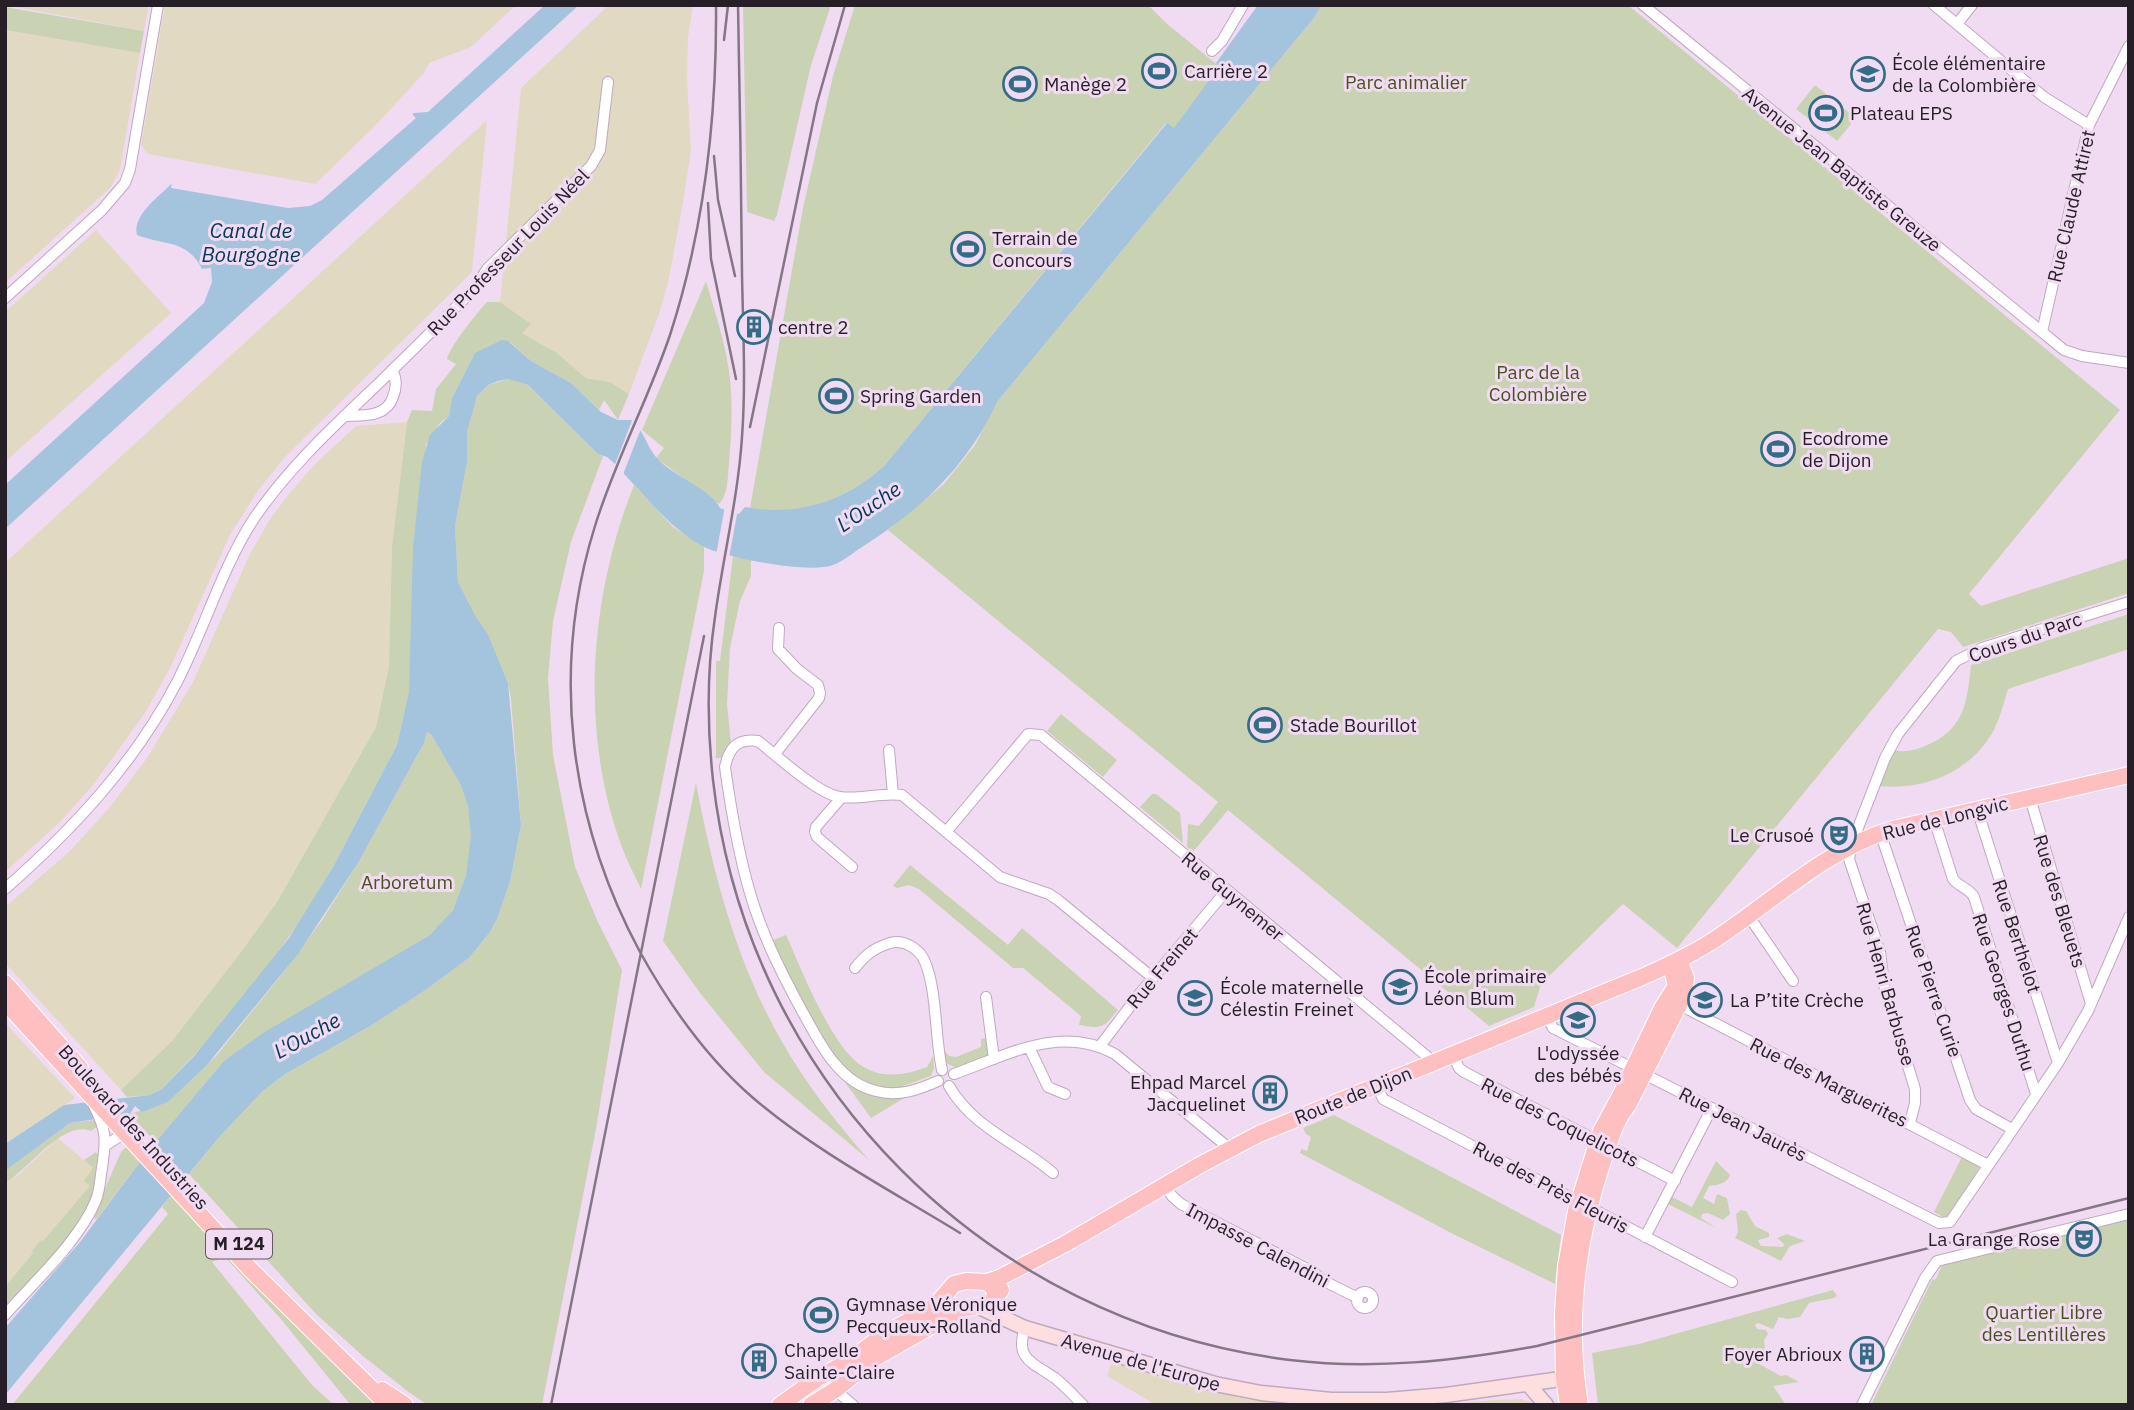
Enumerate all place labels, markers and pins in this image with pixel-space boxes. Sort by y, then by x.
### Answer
place label: École élémentaire de la Colombière [1892,51,2046,97]
sports icon: Carrière 2 [1140,52,1178,90]
school or university icon: École élémentaire de la Colombière [1849,55,1887,93]
place label: Carrière 2 [1184,59,1268,83]
sports icon: Manège 2 [1001,65,1039,103]
place label: Manège 2 [1044,72,1127,96]
sports icon: Plateau EPS [1807,94,1845,132]
place label: Plateau EPS [1850,101,1953,125]
place label: Terrain de Concours [992,226,1078,272]
sports icon: Terrain de Concours [949,230,987,268]
building icon: centre 2 [735,308,773,346]
place label: centre 2 [778,315,849,339]
sports icon: Spring Garden [817,377,855,415]
place label: Spring Garden [860,384,982,408]
place label: Ecodrome de Dijon [1802,426,1889,472]
sports icon: Ecodrome de Dijon [1759,430,1797,468]
sports icon: Stade Bourillot [1246,706,1284,744]
place label: Stade Bourillot [1290,713,1417,737]
theatre icon: Le Crusoé [1820,816,1858,854]
place label: Le Crusoé [1730,823,1814,847]
place label: École primaire Léon Blum [1424,964,1547,1010]
school or university icon: École primaire Léon Blum [1381,968,1419,1006]
place label: École maternelle Célestin Freinet [1220,975,1364,1021]
school or university icon: École maternelle Célestin Freinet [1176,979,1214,1017]
school or university icon: La P’tite Crèche [1686,981,1724,1019]
place label: La P’tite Crèche [1730,988,1864,1012]
school or university icon: L'odyssée des bébés [1559,1001,1597,1039]
place label: L'odyssée des bébés [1534,1041,1622,1087]
place label: Ehpad Marcel Jacquelinet [1130,1070,1246,1116]
building icon: Ehpad Marcel Jacquelinet [1251,1074,1289,1112]
theatre icon: La Grange Rose [2065,1220,2103,1258]
place label: La Grange Rose [1928,1227,2060,1251]
place label: Gymnase Véronique Pecqueux-Rolland [846,1292,1017,1338]
sports icon: Gymnase Véronique Pecqueux-Rolland [802,1296,840,1334]
building icon: Foyer Abrioux [1848,1335,1886,1373]
place label: Chapelle Sainte-Claire [784,1338,895,1384]
building icon: Chapelle Sainte-Claire [740,1342,778,1380]
place label: Foyer Abrioux [1724,1342,1842,1366]

